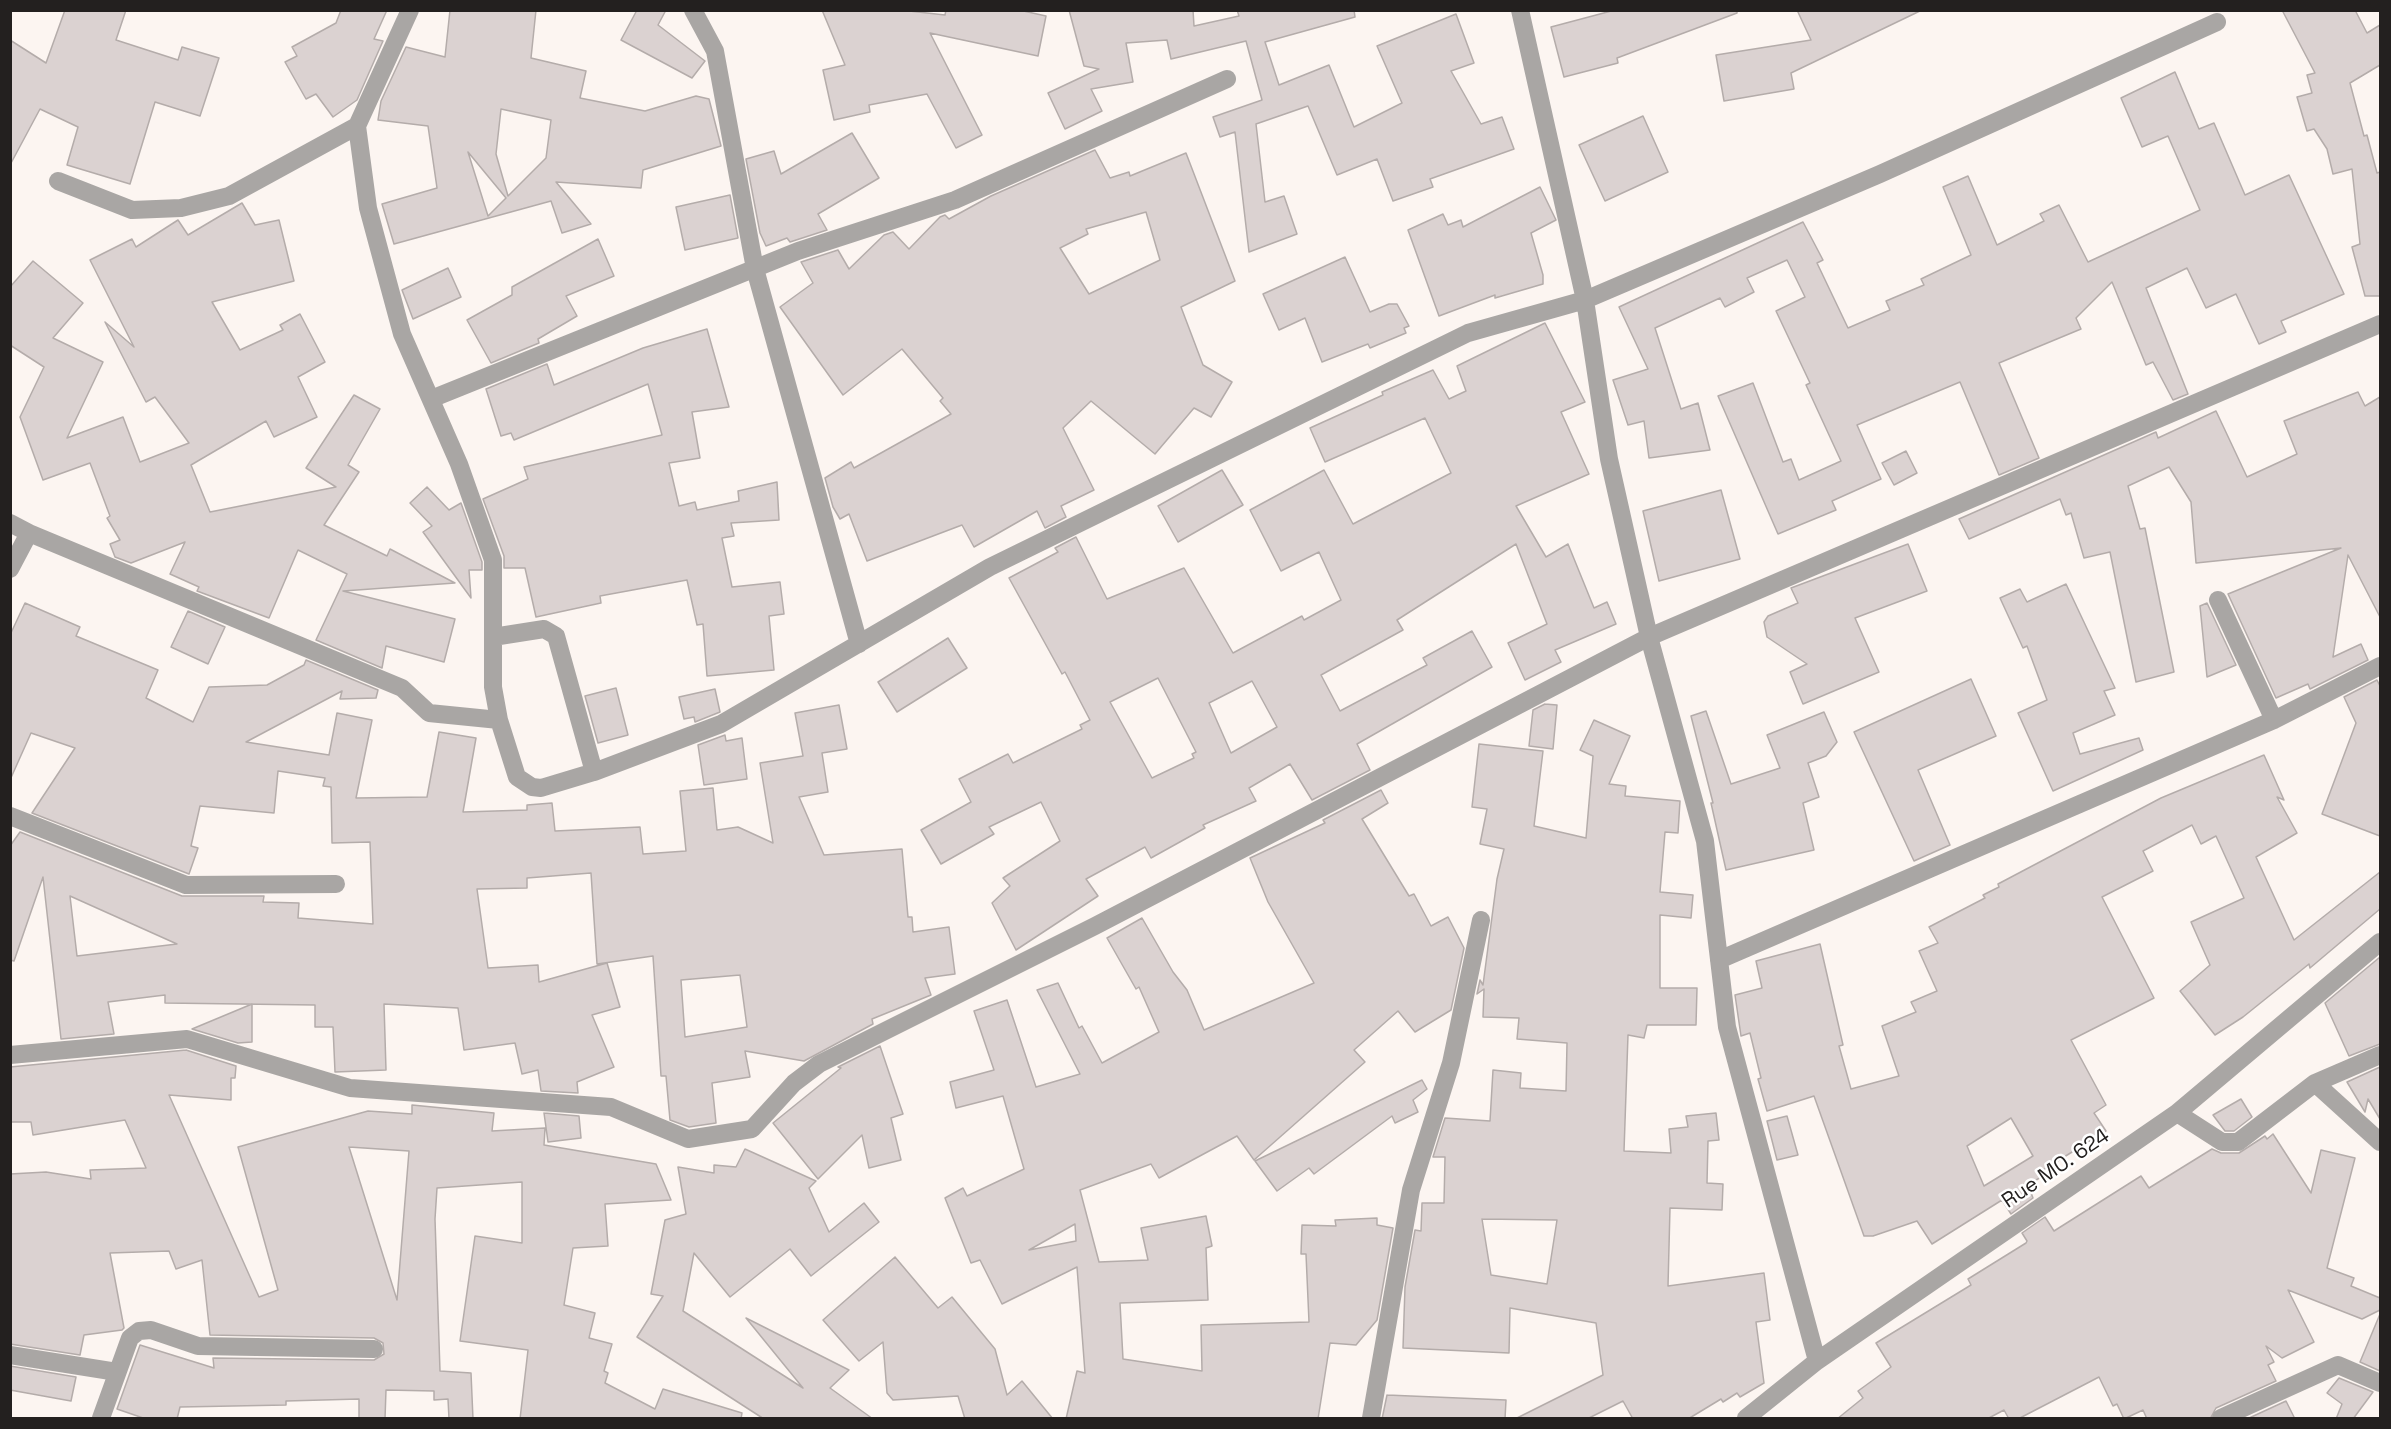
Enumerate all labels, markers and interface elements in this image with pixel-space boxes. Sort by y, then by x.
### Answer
street label: Rue MO. 624 [1997,1124,2115,1214]

